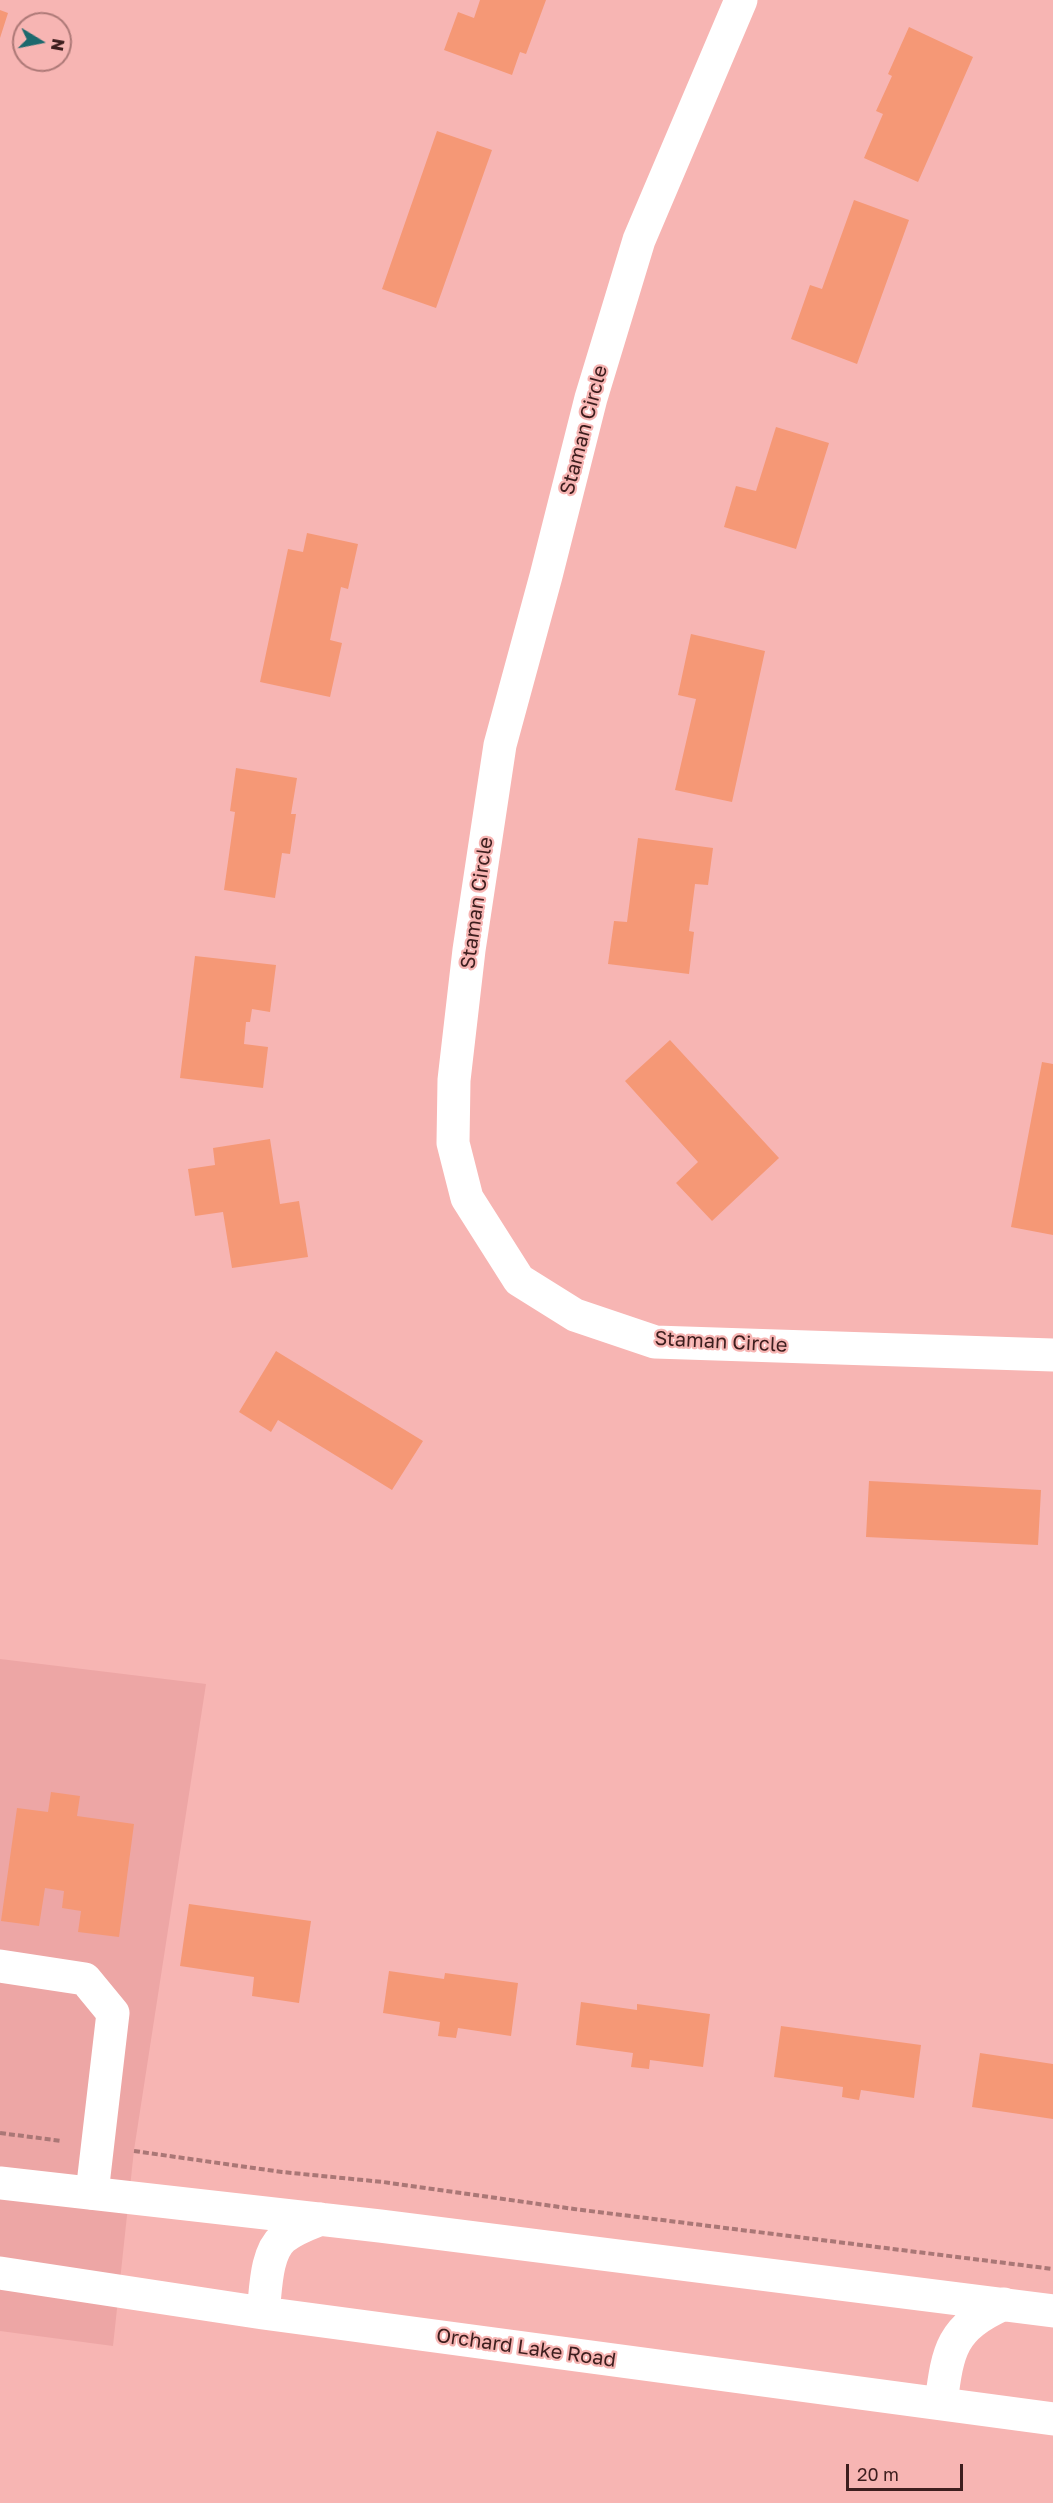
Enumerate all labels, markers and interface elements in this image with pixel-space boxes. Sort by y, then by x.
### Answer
north arrow [12,12,72,72]
text: N [47,37,69,53]
street label: Staman Circle [555,363,613,497]
street label: Staman Circle [456,835,498,971]
street label: Staman Circle [654,1327,788,1357]
street label: Orchard Lake Road [435,2324,617,2372]
scale bar [849,2452,966,2490]
text: 20 m [857,2463,899,2485]

